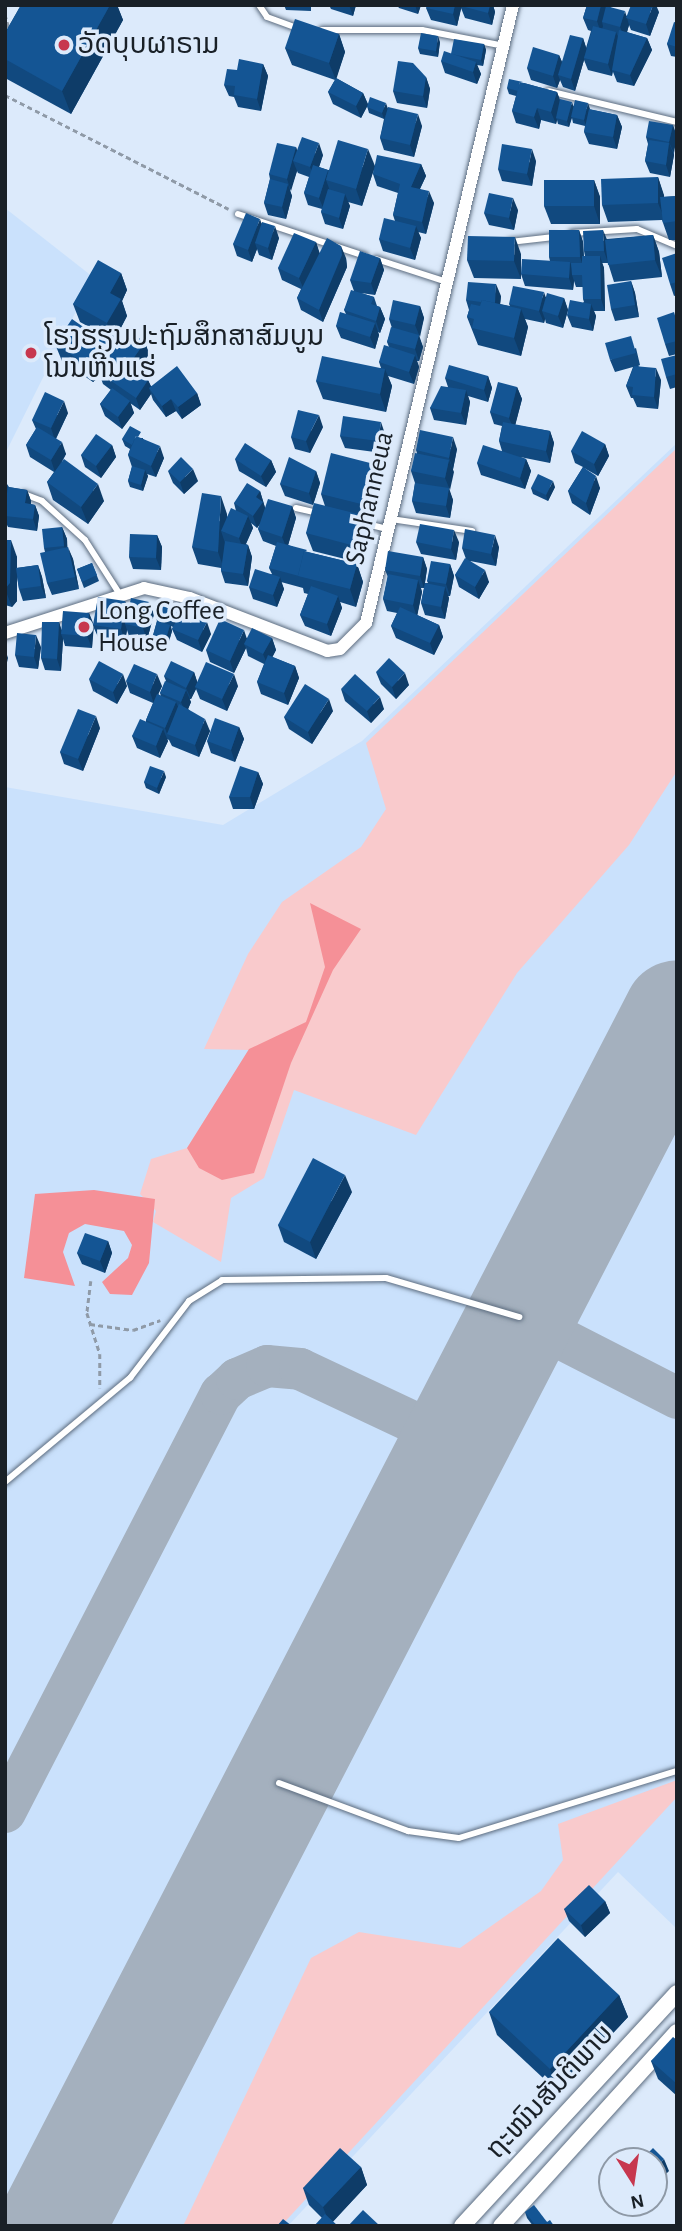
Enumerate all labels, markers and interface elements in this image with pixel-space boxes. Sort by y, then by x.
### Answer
place label: ວັດບຸບຜາຣາມ [78,28,219,62]
marker: ວັດບຸບຜາຣາມ [56,37,72,53]
place label: ໂຮງຮຽນປະຖົມສຶກສາສົມບູນ ໂນນຫີນແຮ່ [45,320,324,386]
marker: ໂຮງຮຽນປະຖົມສຶກສາສົມບູນ ໂນນຫີນແຮ່ [23,345,39,361]
street label: Saphanneua [338,428,402,568]
place label: Long Coffee House [98,594,225,660]
marker: Long Coffee House [76,619,92,635]
street label: ຖະໜົນສັນຕິພາບ [479,2018,621,2166]
north arrow [598,2147,668,2217]
text: N [629,2190,645,2212]

